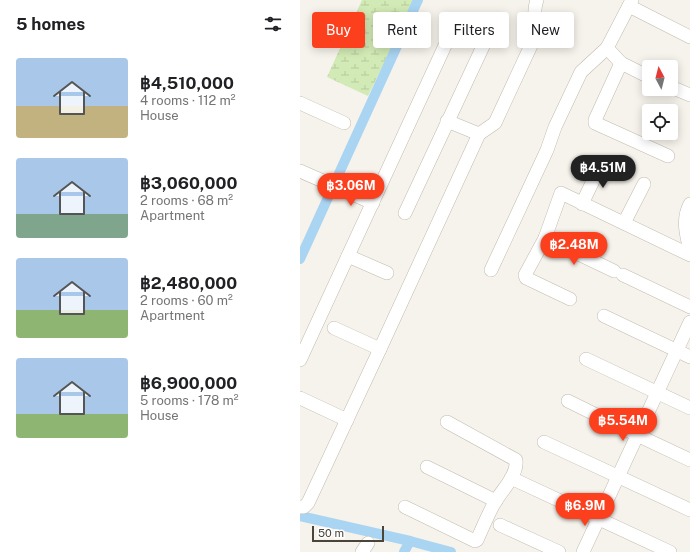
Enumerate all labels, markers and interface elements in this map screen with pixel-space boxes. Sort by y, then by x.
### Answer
chip: Buy [312,12,365,48]
chip: Rent [373,12,431,48]
chip: Filters [439,12,509,48]
chip: New [517,12,574,48]
icon: filters [262,13,284,35]
text: 5 homes [16,14,85,34]
north arrow [642,60,678,96]
map controls [642,60,678,140]
text: ฿4,510,000 [140,73,234,93]
icon: home [48,74,96,122]
text: 4 rooms · 112 m² [140,93,235,108]
button: locate [642,104,678,140]
text: House [140,108,179,123]
pin: ฿4.51M [570,155,636,189]
text: ฿4.51M [580,160,626,175]
text: ฿3,060,000 [140,173,237,193]
pin: ฿3.06M [318,173,384,207]
icon: home [48,174,96,222]
text: ฿3.06M [326,178,376,193]
text: 2 rooms · 68 m² [140,193,233,208]
text: Apartment [140,208,205,223]
pin: ฿2.48M [541,232,607,266]
text: ฿2.48M [549,237,599,252]
text: ฿2,480,000 [140,273,237,293]
icon: home [48,274,96,322]
text: 2 rooms · 60 m² [140,293,233,308]
text: Apartment [140,308,205,323]
text: ฿6,900,000 [140,373,237,393]
icon: home [48,374,96,422]
text: 5 rooms · 178 m² [140,393,239,408]
text: House [140,408,179,423]
pin: ฿5.54M [590,408,656,442]
text: ฿5.54M [598,413,648,428]
pin: ฿6.9M [557,493,613,527]
text: ฿6.9M [565,498,605,513]
scale bar [312,524,384,543]
text: 50 m [318,527,344,539]

